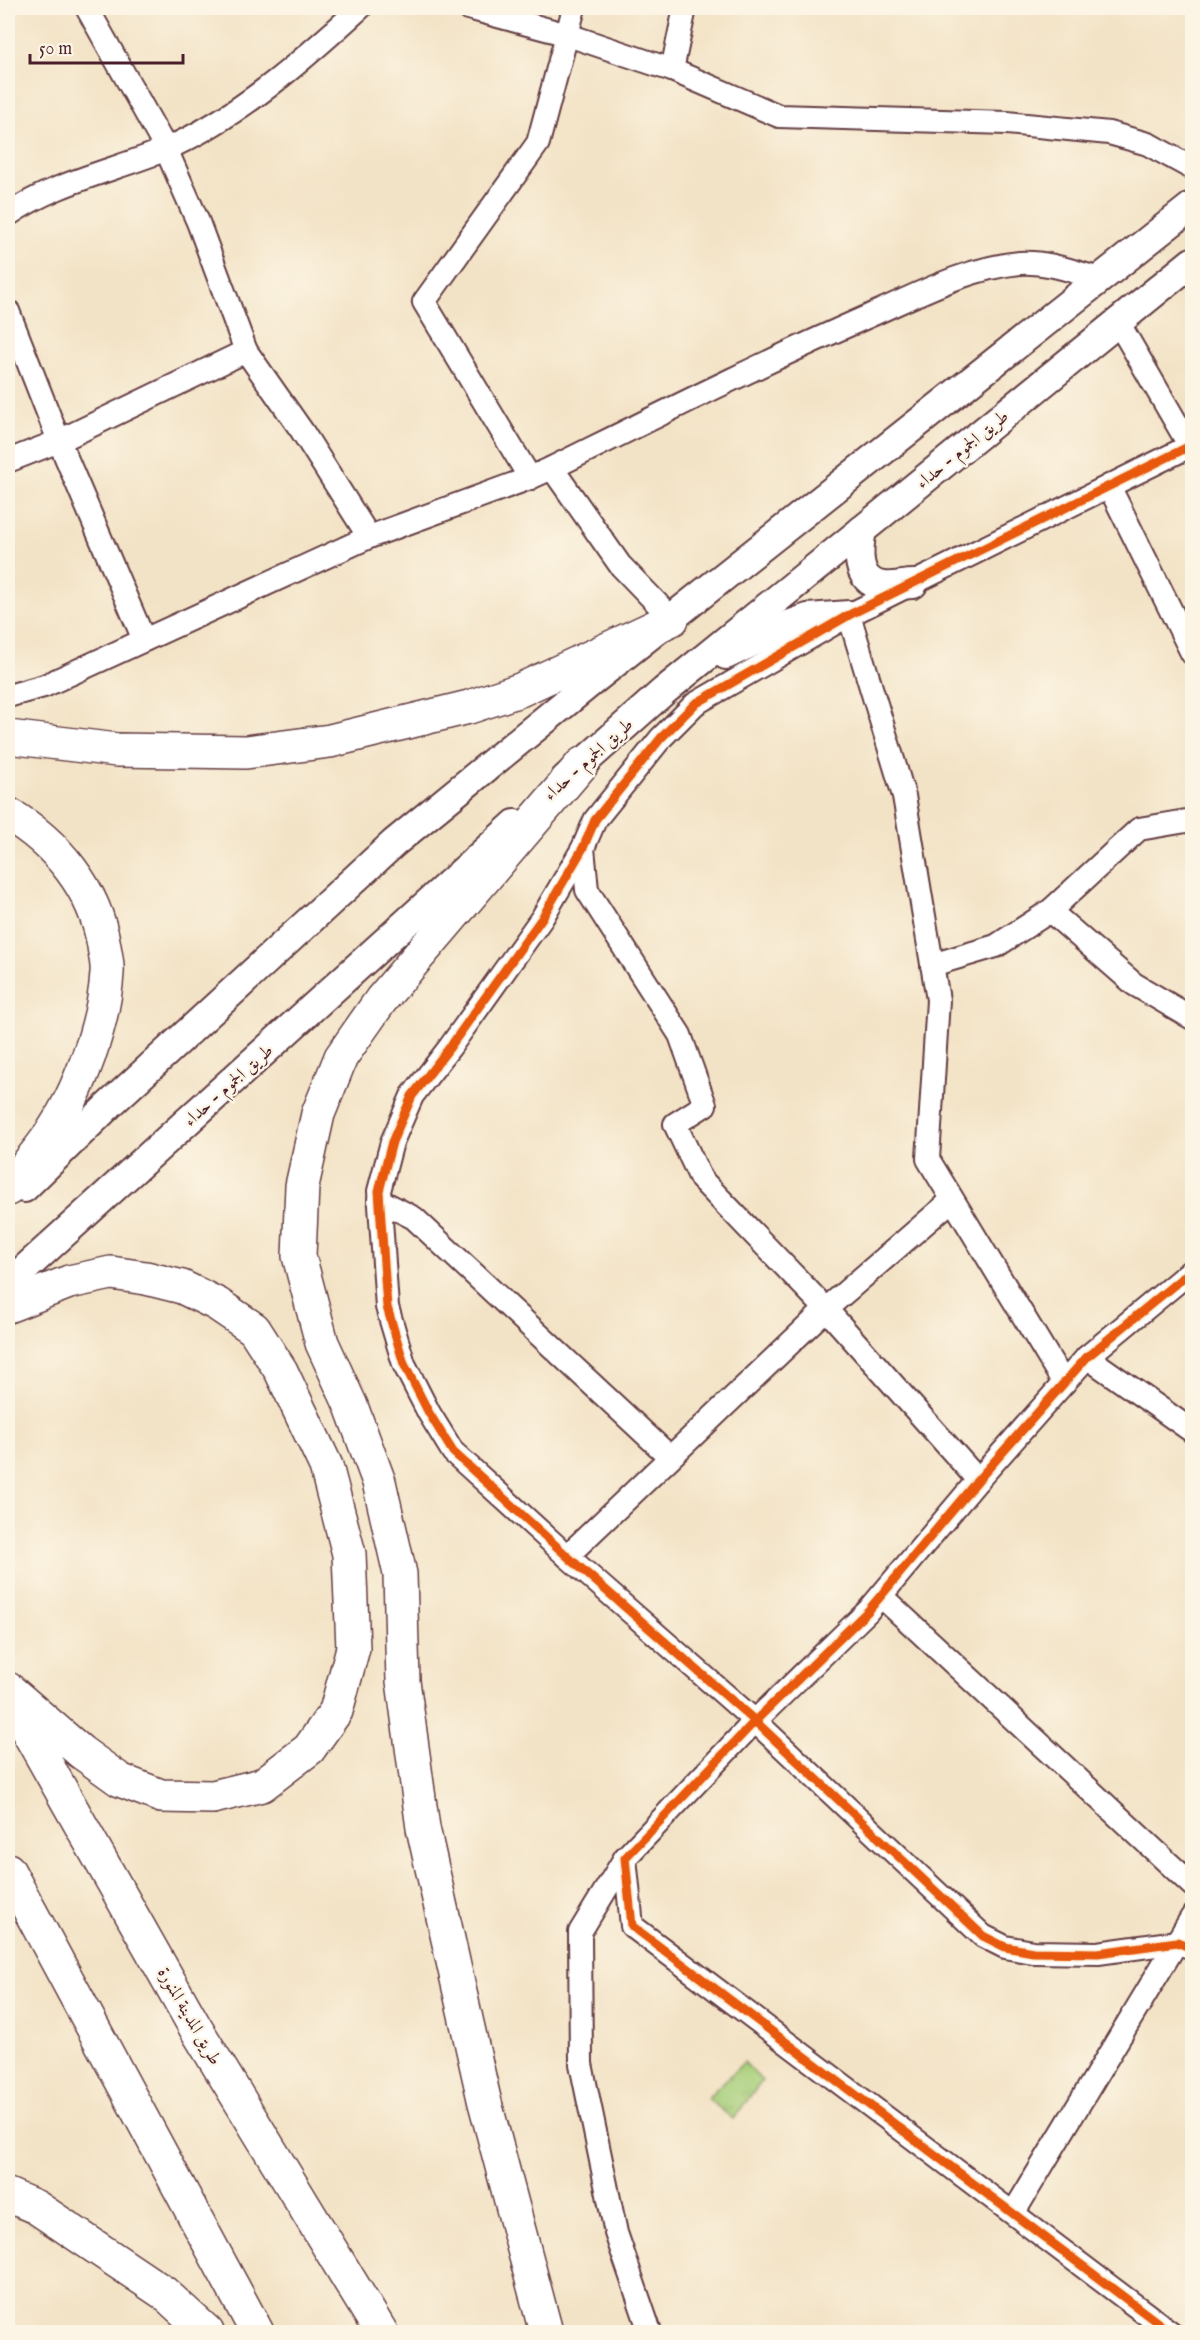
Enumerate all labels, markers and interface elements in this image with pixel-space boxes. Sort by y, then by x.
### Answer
scale bar [30,27,183,65]
text: 50 m [39,38,72,61]
street label: طريق الجموم - حداء [912,406,1016,497]
street label: طريق الجموم - حداء [539,714,641,809]
street label: طريق الجموم - حداء [179,1040,281,1135]
street label: طريق المدينة المنورة [151,1964,226,2070]

